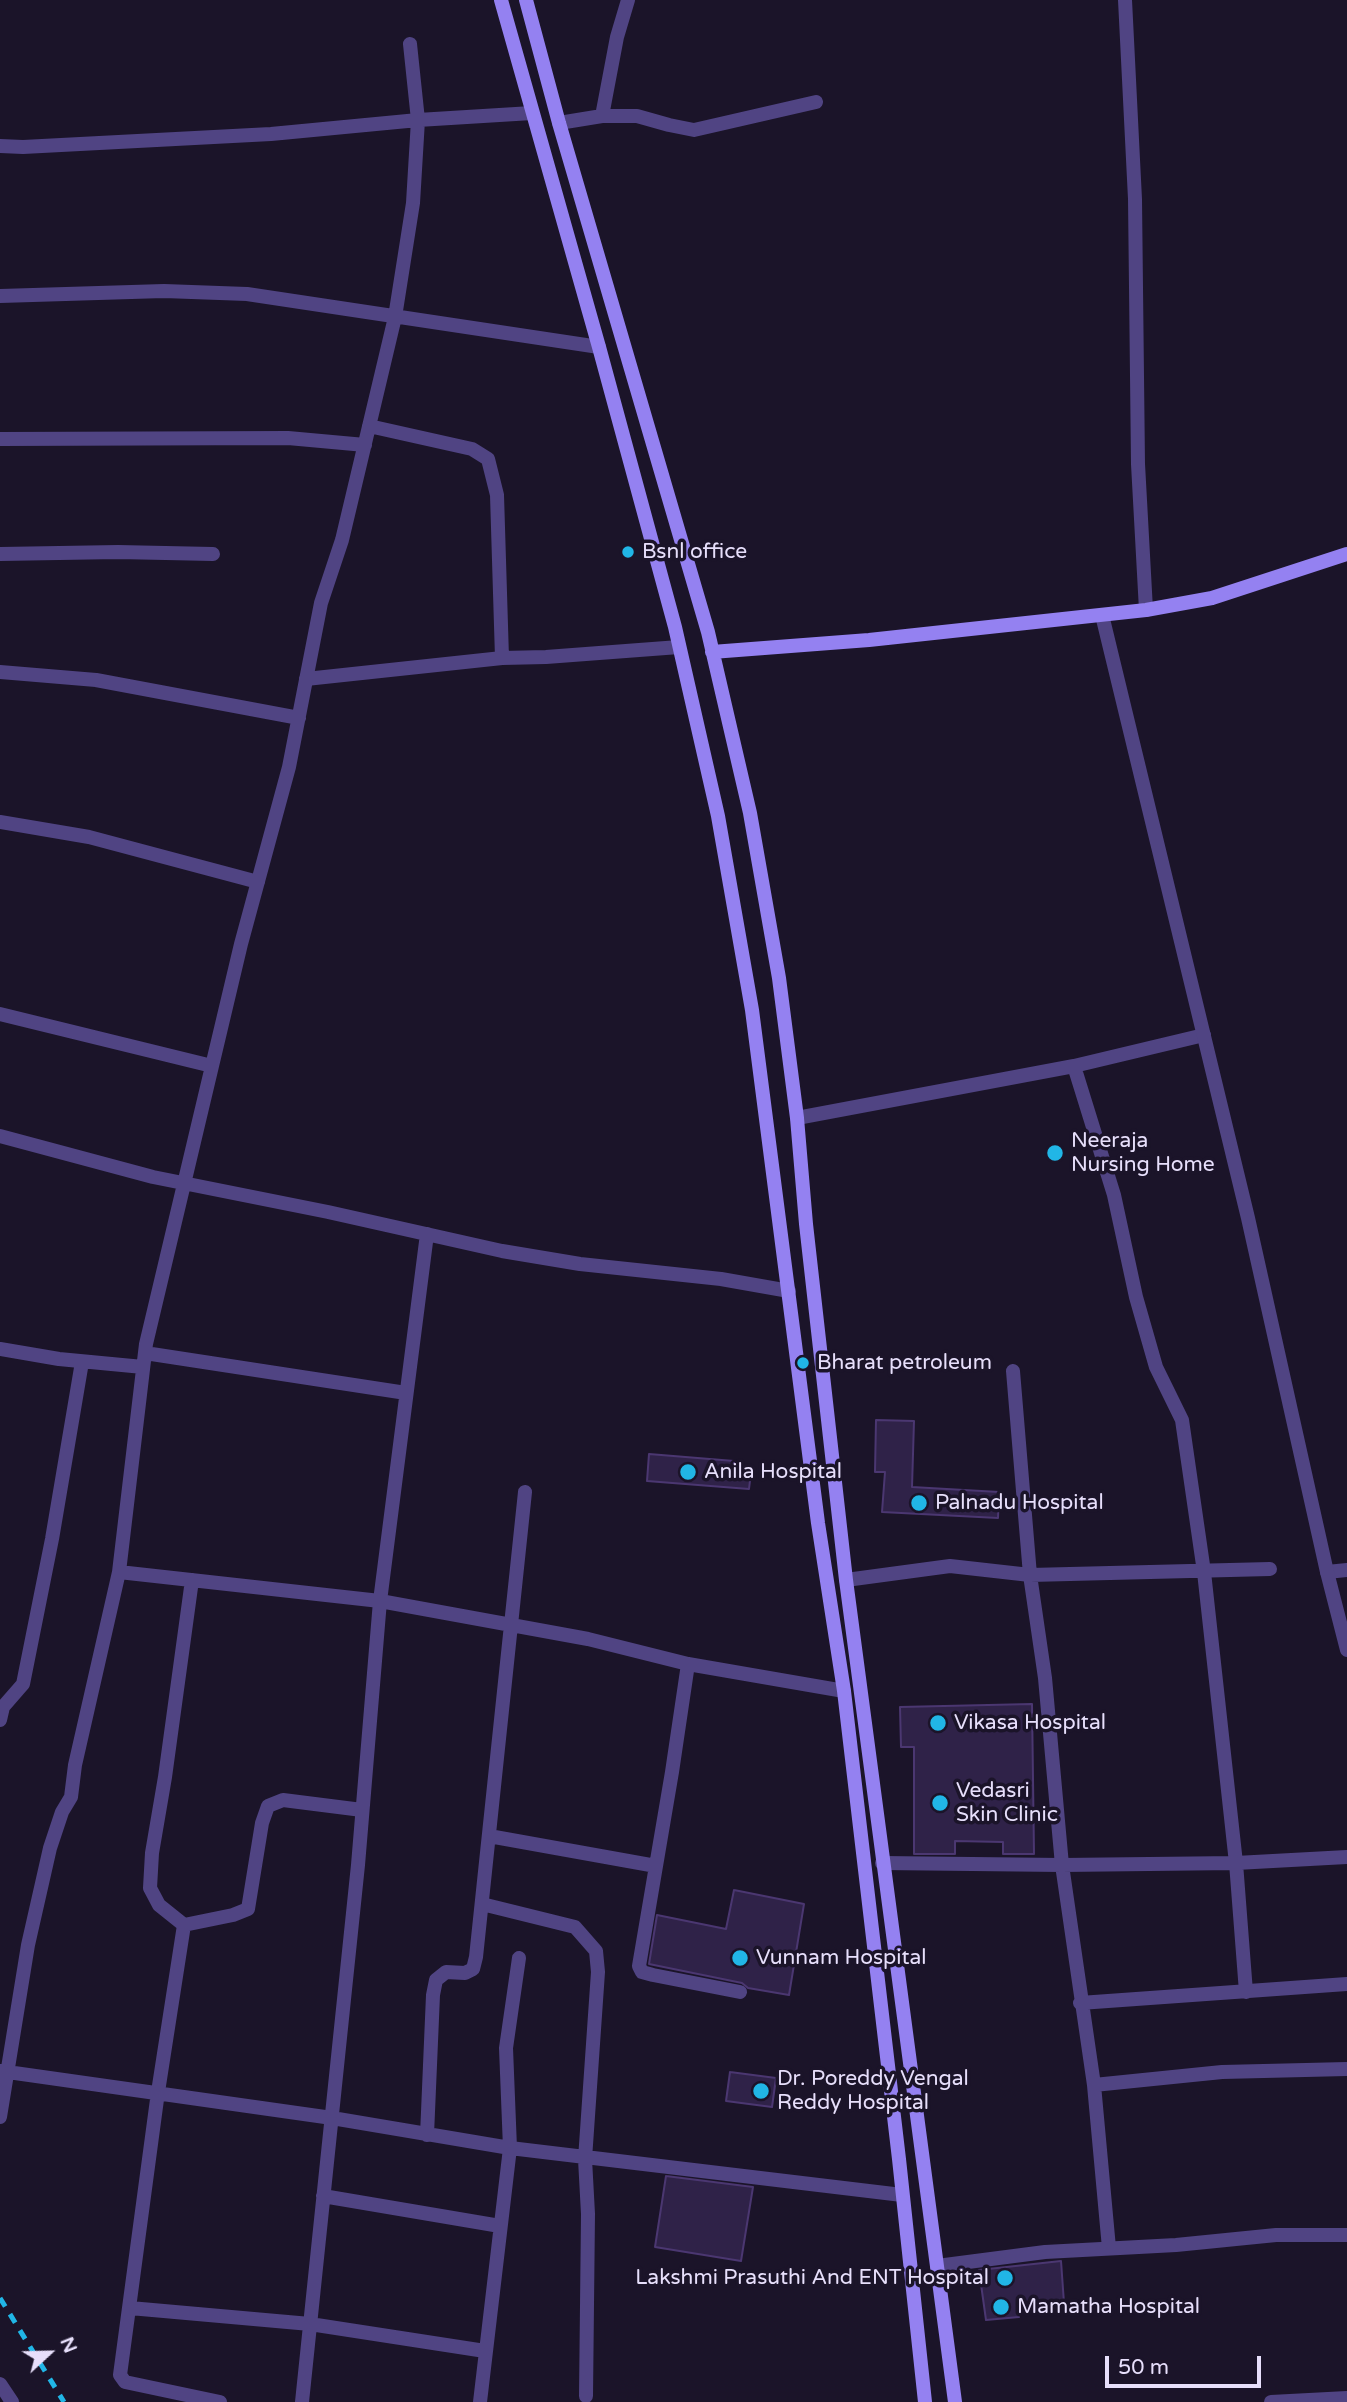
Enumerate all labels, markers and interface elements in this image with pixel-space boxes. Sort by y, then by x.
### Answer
place label: Bsnl office [642,539,747,565]
marker: Bsnl office [620,544,636,560]
place label: Neeraja Nursing Home [1071,1128,1215,1178]
marker: Neeraja Nursing Home [1045,1143,1065,1163]
place label: Bharat petroleum [817,1350,992,1376]
marker: Bharat petroleum [795,1355,811,1371]
place label: Anila Hospital [704,1459,842,1485]
marker: Anila Hospital [678,1462,698,1482]
place label: Palnadu Hospital [935,1490,1104,1516]
marker: Palnadu Hospital [909,1493,929,1513]
place label: Vikasa Hospital [954,1710,1106,1736]
marker: Vikasa Hospital [928,1713,948,1733]
place label: Vedasri Skin Clinic [956,1778,1058,1828]
marker: Vedasri Skin Clinic [930,1793,950,1813]
place label: Vunnam Hospital [756,1945,927,1971]
marker: Vunnam Hospital [730,1948,750,1968]
place label: Dr. Poreddy Vengal Reddy Hospital [777,2066,969,2116]
marker: Dr. Poreddy Vengal Reddy Hospital [751,2081,771,2101]
place label: Lakshmi Prasuthi And ENT Hospital [635,2265,989,2291]
marker: Lakshmi Prasuthi And ENT Hospital [995,2268,1015,2288]
place label: Mamatha Hospital [1017,2294,1200,2320]
marker: Mamatha Hospital [991,2297,1011,2317]
north arrow [14,2318,84,2388]
text: N [55,2334,82,2356]
scale bar [1109,2342,1265,2386]
text: 50 m [1118,2355,1169,2380]

